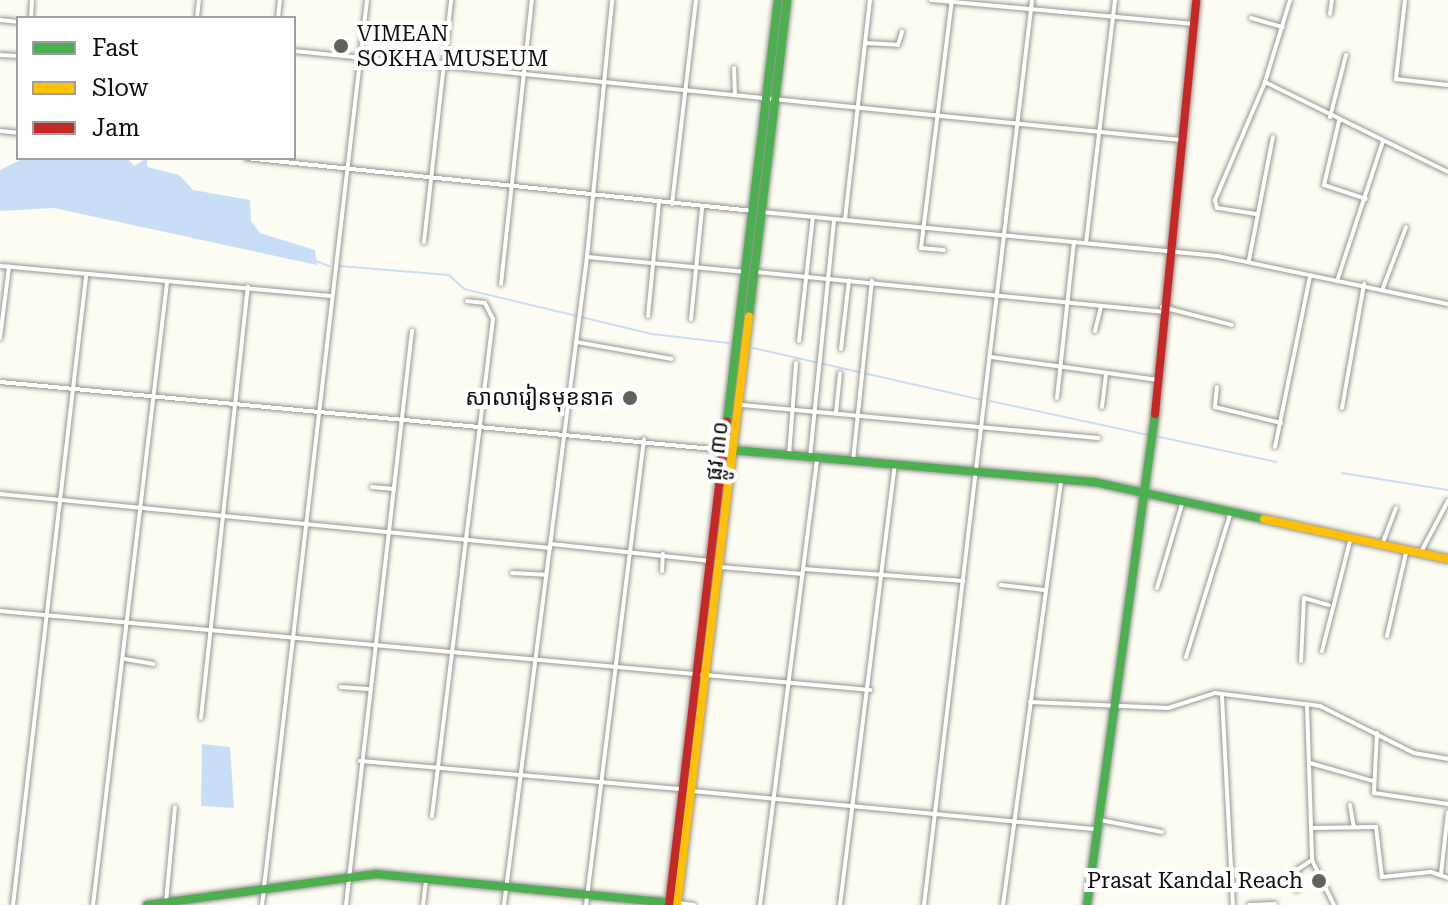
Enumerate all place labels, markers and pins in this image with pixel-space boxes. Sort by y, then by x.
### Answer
place label: VIMEAN SOKHA MUSEUM [357,20,548,72]
marker: VIMEAN SOKHA MUSEUM [332,37,350,55]
place label: សាលារៀនមុខនាគ [465,385,614,411]
marker: សាលារៀនមុខនាគ [621,389,639,407]
place label: Prasat Kandal Reach [1087,868,1303,894]
marker: Prasat Kandal Reach [1310,872,1328,890]

